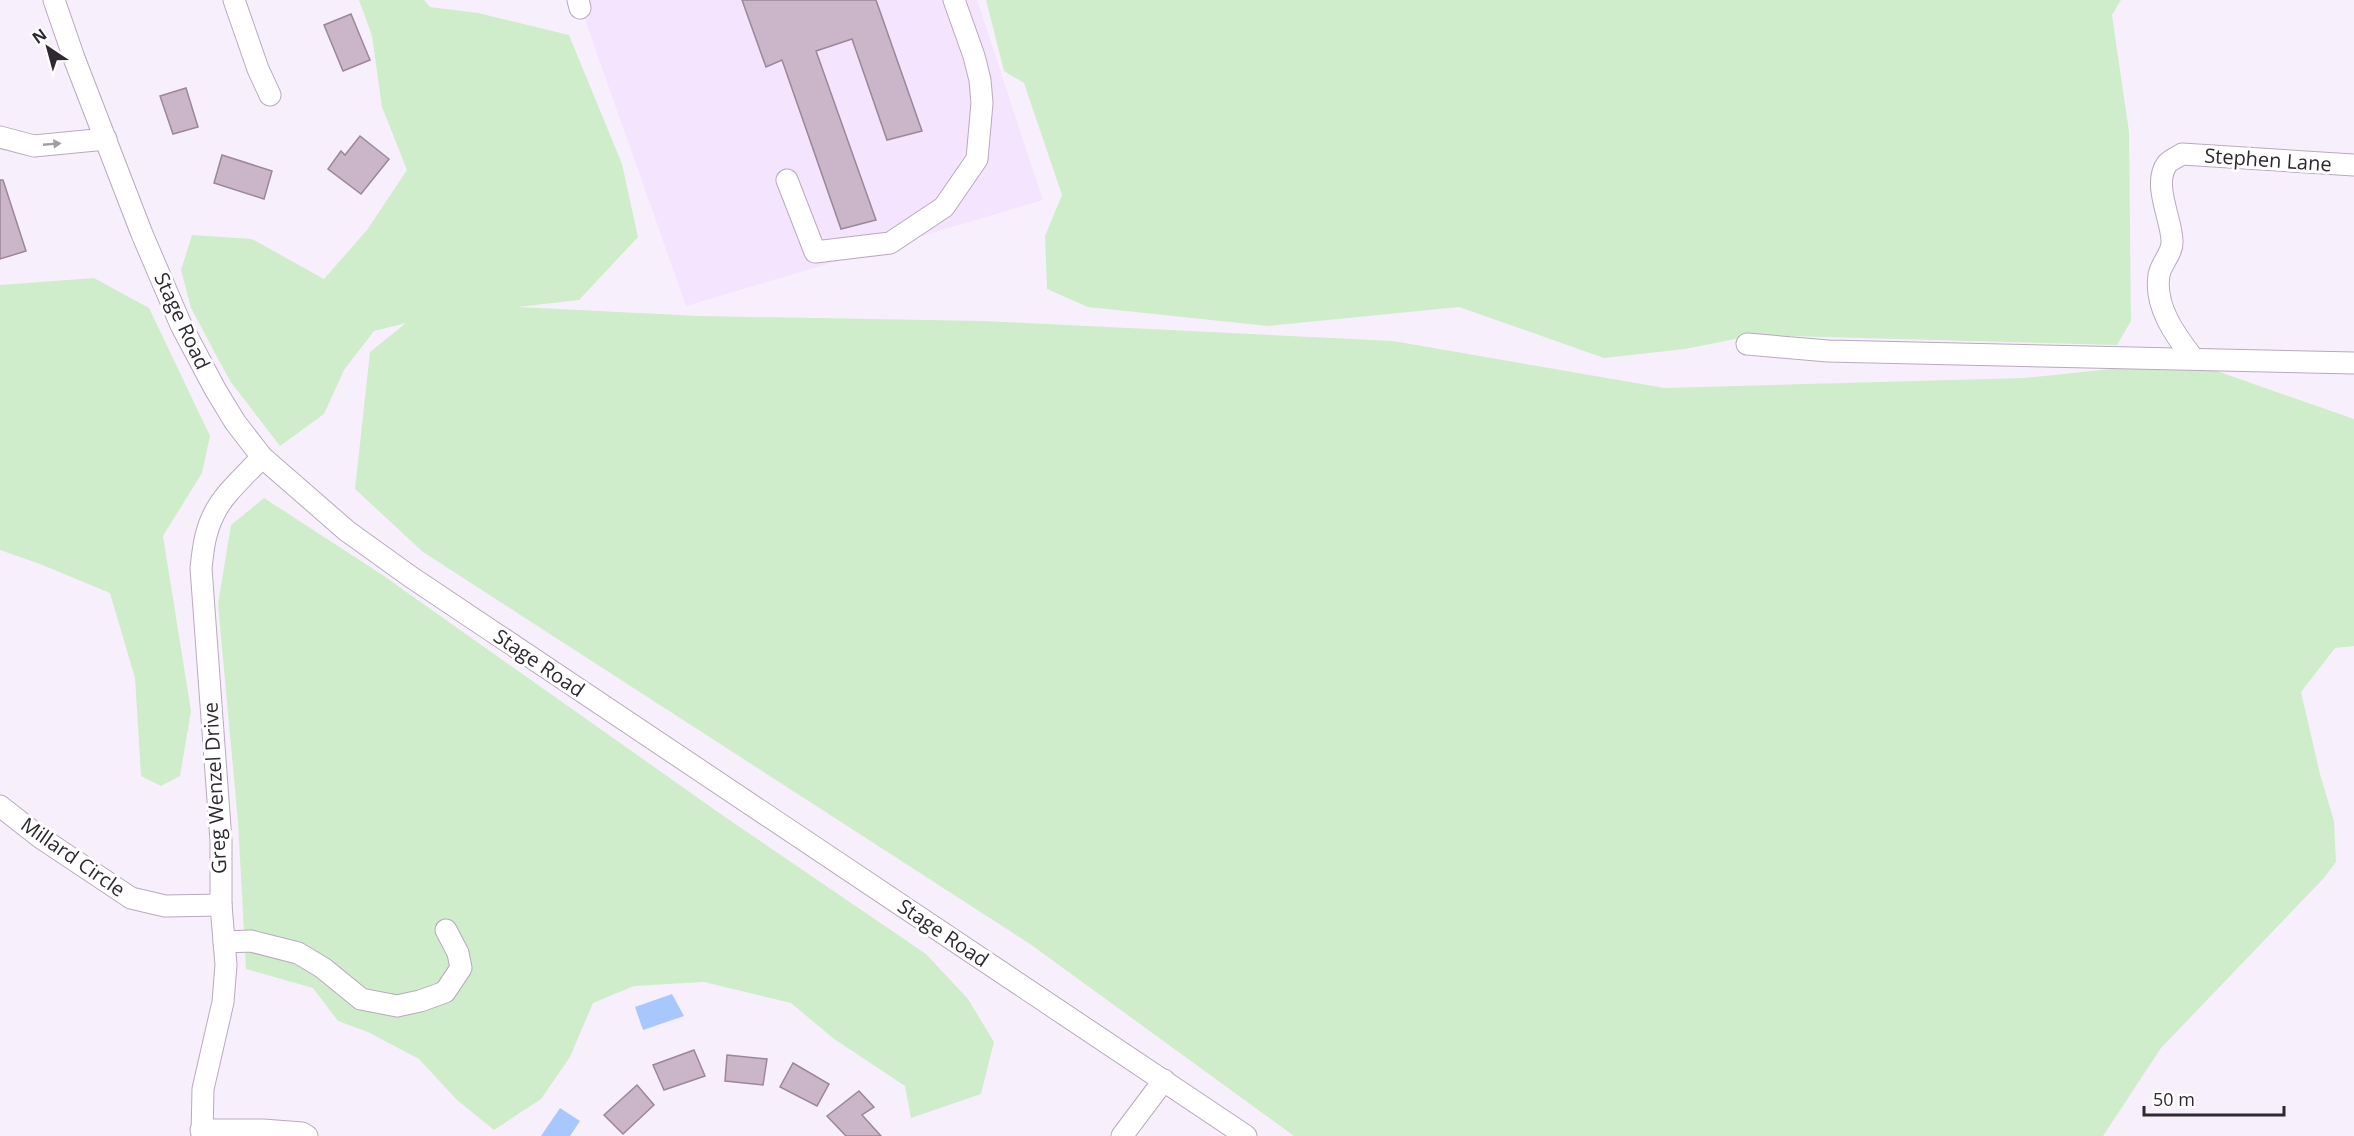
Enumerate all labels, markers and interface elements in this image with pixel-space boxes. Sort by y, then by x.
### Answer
north arrow [18,18,78,78]
text: N [27,23,51,49]
one-way arrow [43,139,62,149]
street label: Stephen Lane [2203,142,2333,177]
street label: Stage Road [148,268,217,374]
street label: Stage Road [489,622,590,703]
street label: Greg Wenzel Drive [197,702,232,875]
street label: Millard Circle [16,811,131,903]
street label: Stage Road [893,892,994,973]
scale bar [2144,1079,2284,1117]
text: 50 m [2153,1087,2195,1111]

